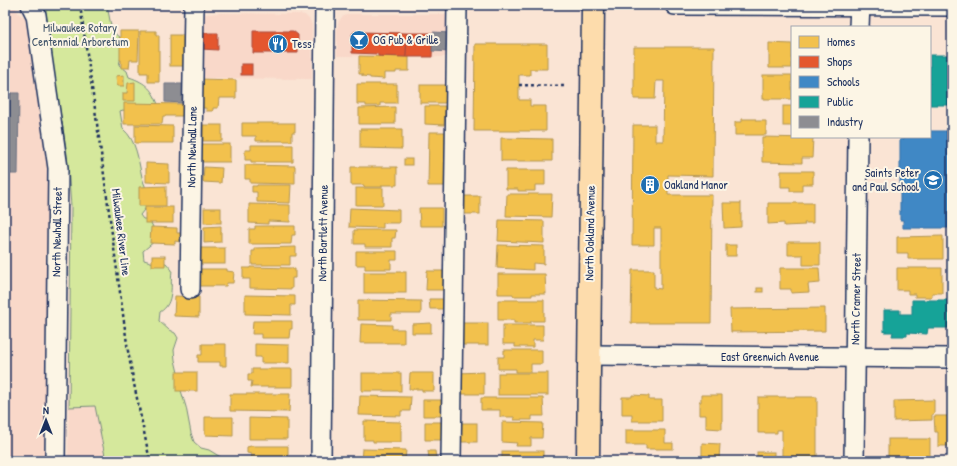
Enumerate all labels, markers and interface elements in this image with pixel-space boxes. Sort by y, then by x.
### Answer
park label: Milwaukee Rotary Centennial Arboretum [32,19,128,50]
legend [791,26,931,138]
bar icon: OG Pub & Grille [348,29,370,51]
place label: OG Pub & Grille [373,31,439,48]
restaurant icon: Tess [267,33,289,55]
text: Homes [827,33,855,50]
place label: Tess [292,35,312,52]
text: Shops [827,53,853,70]
text: Schools [827,73,860,90]
text: Public [827,93,853,110]
street label: North Newhall Lane [182,106,201,188]
text: Industry [827,113,863,130]
place label: Saints Peter and Paul School [852,164,920,195]
school or university icon: Saints Peter and Paul School [922,169,944,191]
building icon: Oakland Manor [639,174,661,196]
place label: Oakland Manor [664,176,728,193]
street label: North Bartlett Avenue [313,184,332,281]
street label: North Oakland Avenue [580,185,599,281]
street label: North Newhall Street [47,186,66,277]
street label: Milwaukee River Line [108,187,135,277]
street label: North Cramer Street [846,252,865,345]
street label: East Greenwich Avenue [721,348,819,365]
north arrow [26,400,66,440]
text: N [43,403,49,417]

